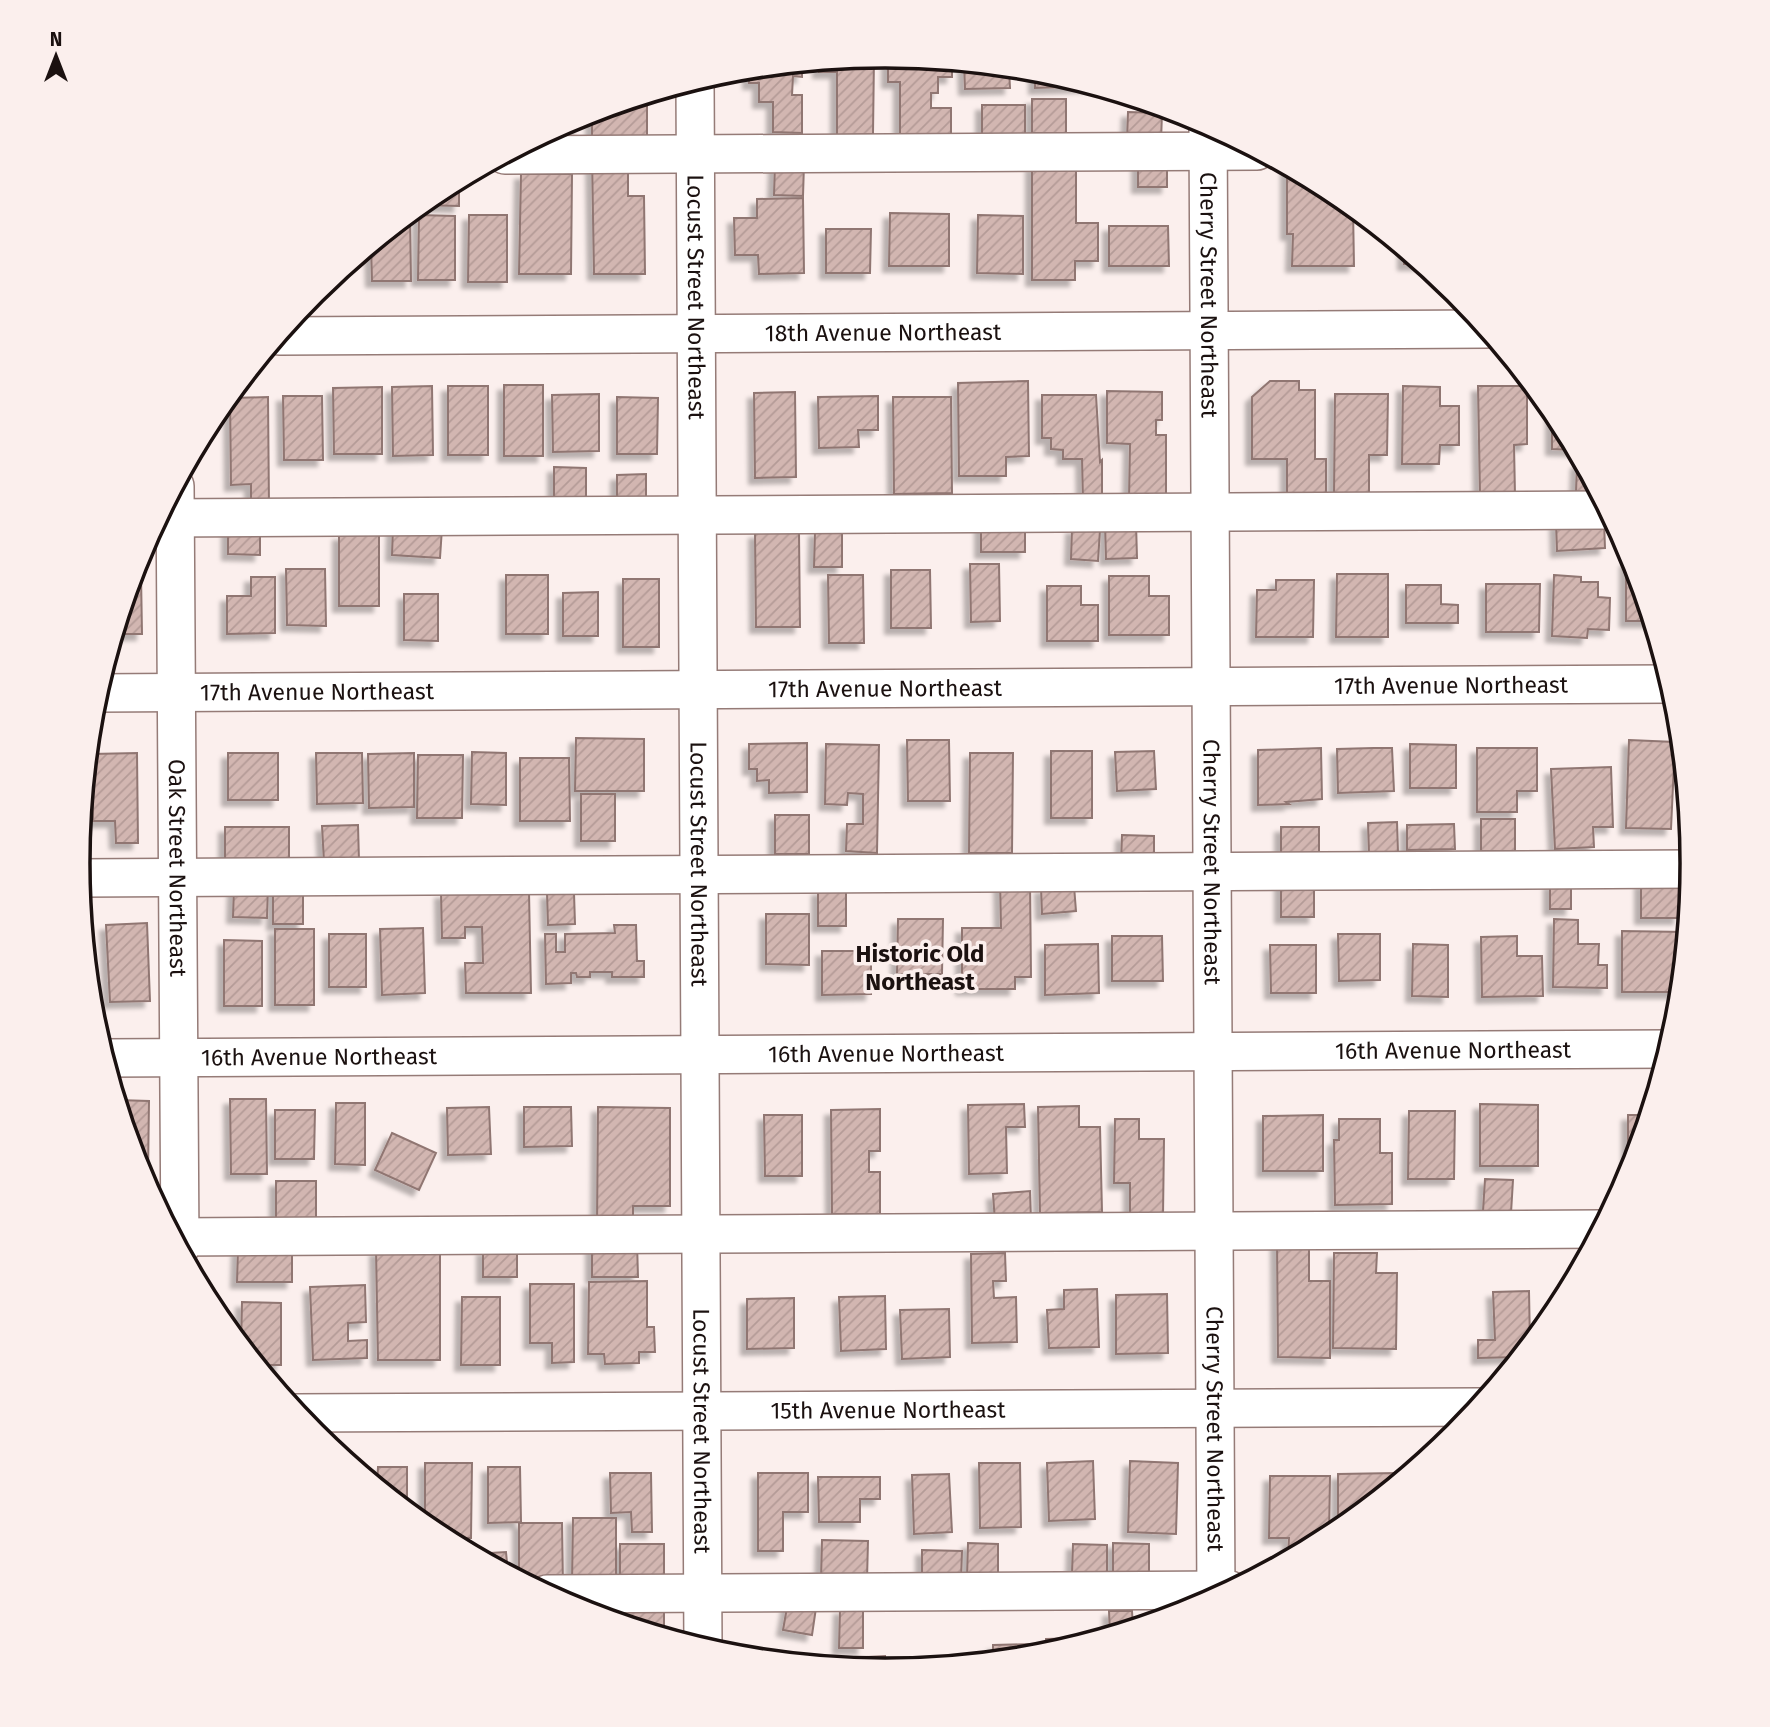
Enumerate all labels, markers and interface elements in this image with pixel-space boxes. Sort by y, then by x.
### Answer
north arrow [21,21,91,91]
text: N [50,28,62,51]
street label: Cherry Street Northeast [1194,172,1224,419]
street label: Locust Street Northeast [681,174,711,421]
street label: 18th Avenue Northeast [765,318,1002,347]
street label: 17th Avenue Northeast [1334,671,1569,700]
street label: 17th Avenue Northeast [768,674,1003,703]
street label: 17th Avenue Northeast [200,677,435,706]
street label: Cherry Street Northeast [1197,739,1227,986]
street label: Locust Street Northeast [684,741,714,988]
street label: Oak Street Northeast [163,759,192,978]
district label: Historic Old Northeast [856,940,984,996]
street label: 16th Avenue Northeast [1335,1036,1572,1065]
street label: 16th Avenue Northeast [768,1039,1005,1068]
street label: 16th Avenue Northeast [201,1042,438,1071]
street label: Cherry Street Northeast [1200,1306,1230,1553]
street label: Locust Street Northeast [687,1308,717,1555]
street label: 15th Avenue Northeast [770,1395,1006,1425]

